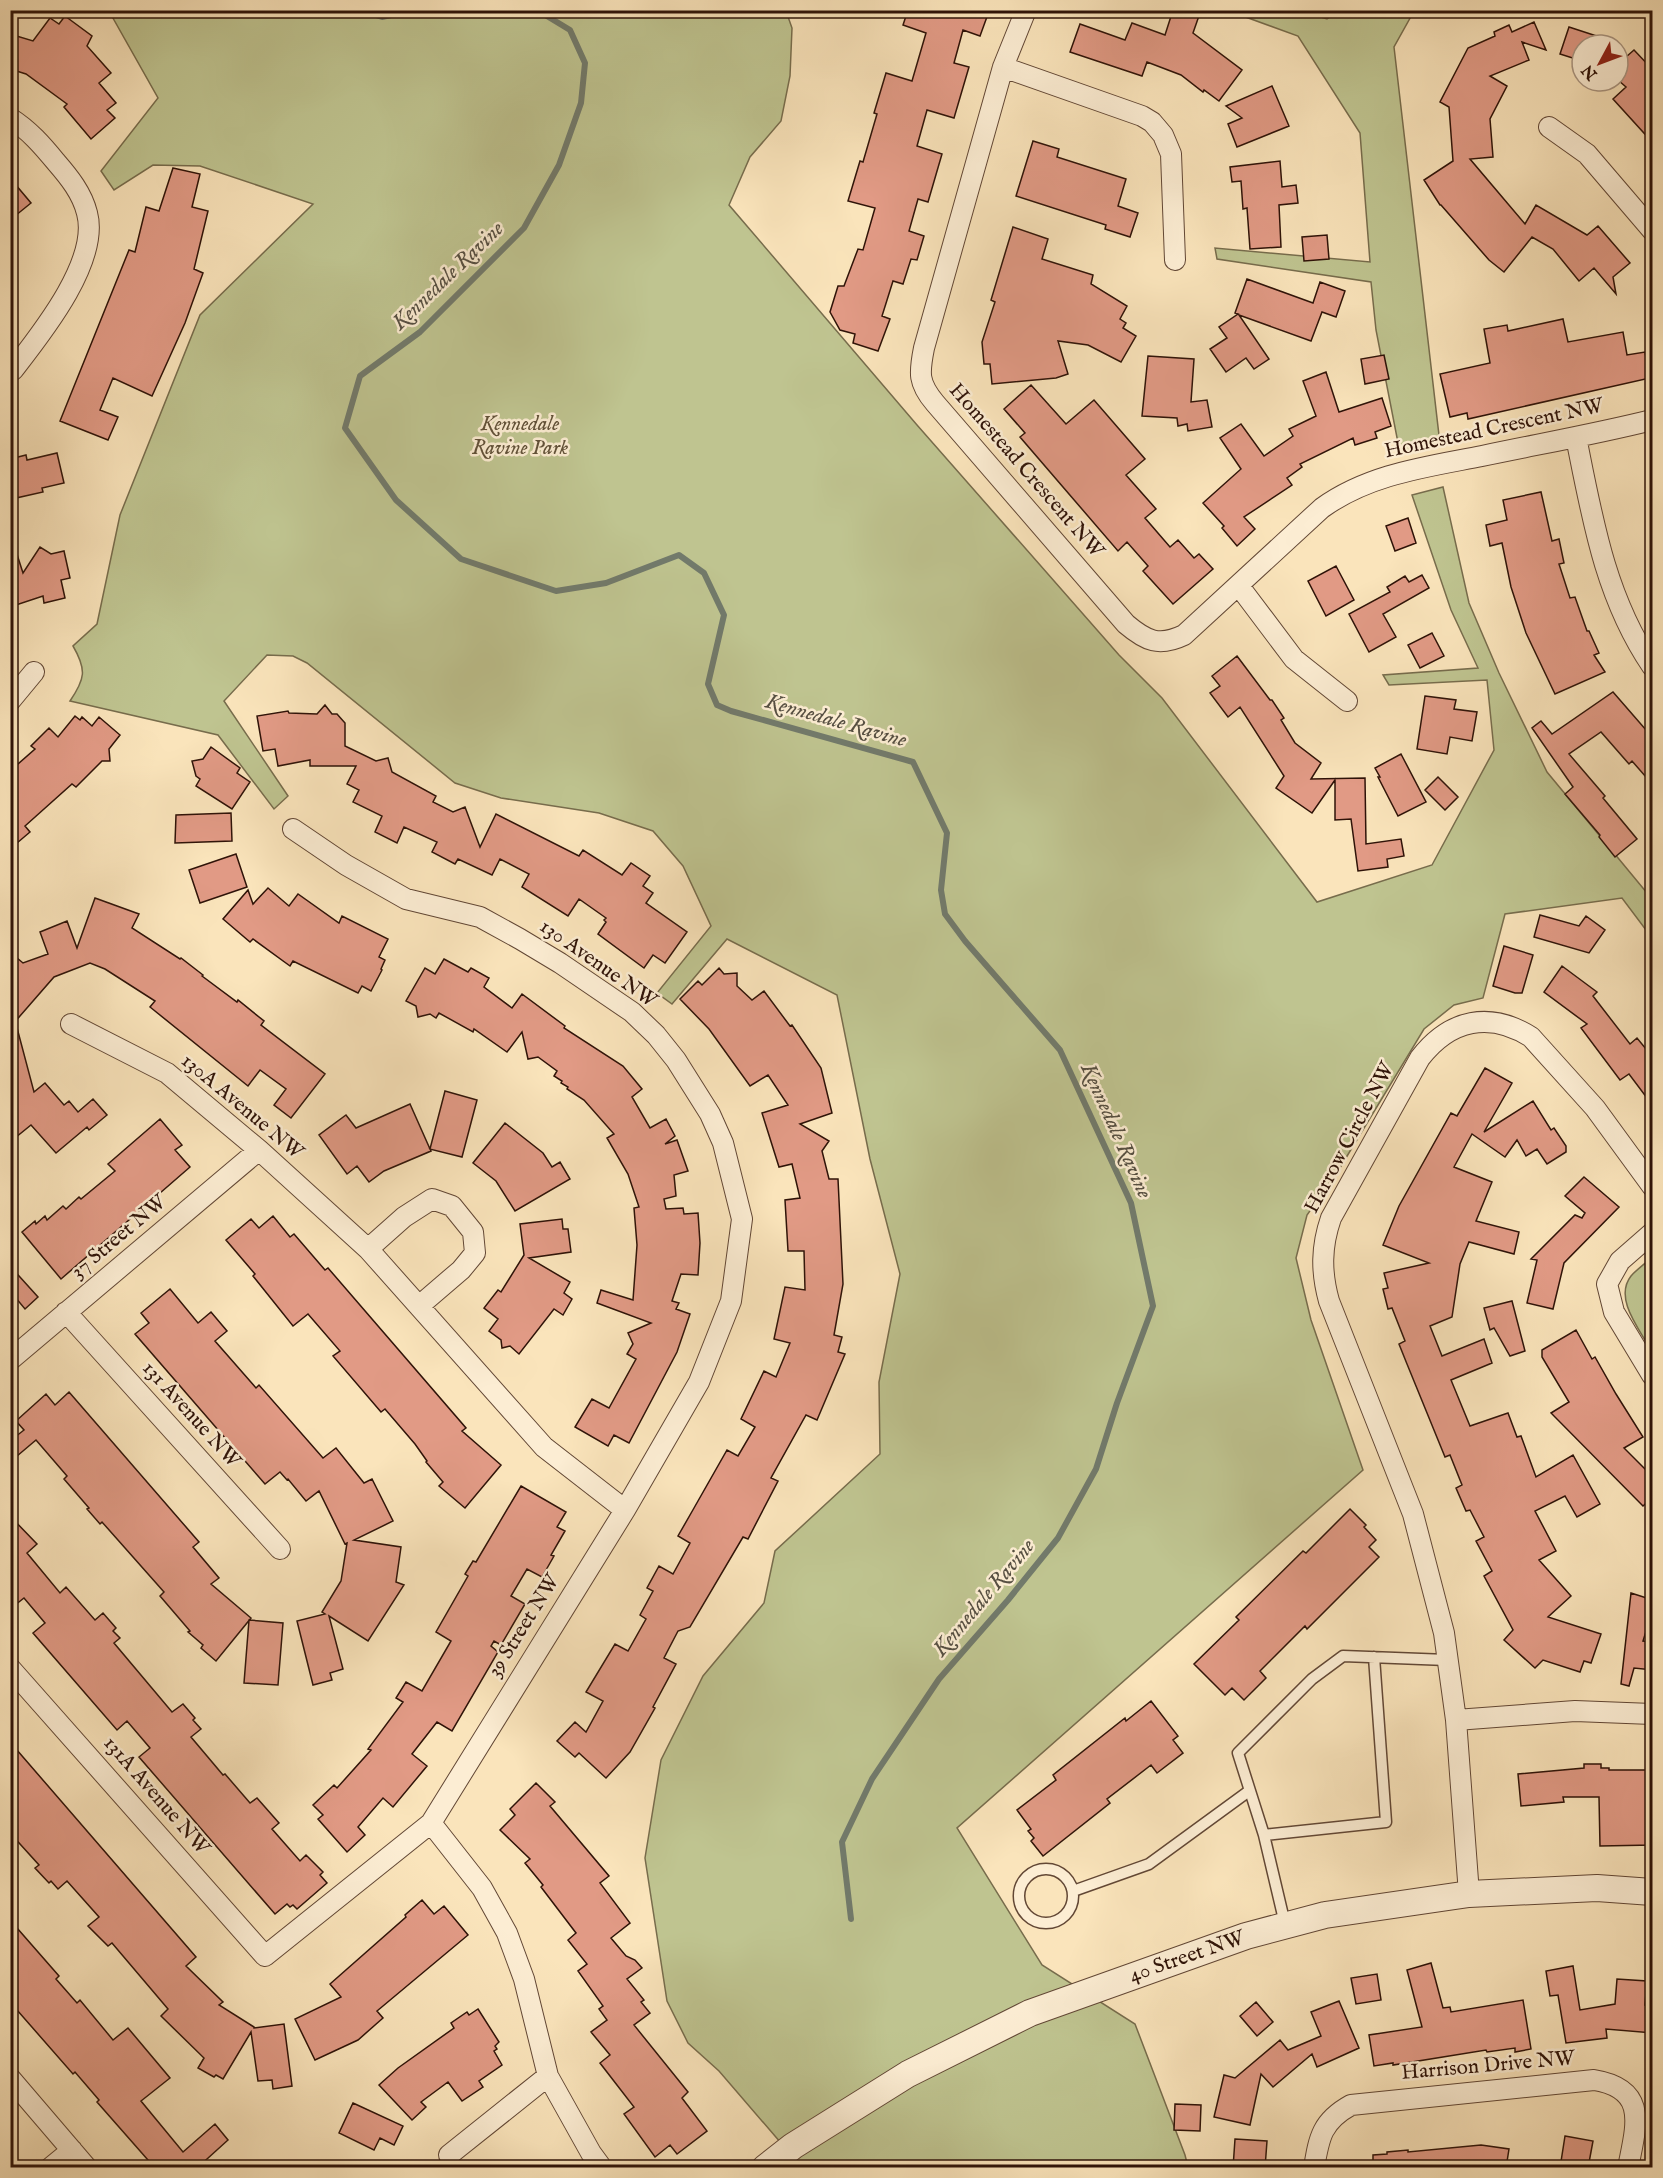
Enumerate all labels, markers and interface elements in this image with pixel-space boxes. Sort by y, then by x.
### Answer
north arrow [1570,33,1630,93]
text: N [1578,60,1603,84]
water label: Kennedale Ravine [385,215,510,337]
street label: Homestead Crescent NW [943,378,1110,565]
street label: Homestead Crescent NW [1382,392,1607,465]
park label: Kennedale Ravine Park [472,411,569,462]
water label: Kennedale Ravine [761,687,910,755]
street label: 130 Avenue NW [534,914,663,1015]
street label: 130A Avenue NW [175,1048,310,1167]
street label: Harrow Circle NW [1299,1057,1402,1218]
water label: Kennedale Ravine [1073,1058,1159,1204]
street label: 37 Street NW [65,1188,173,1285]
street label: 131 Avenue NW [136,1356,247,1475]
water label: Kennedale Ravine [926,1533,1042,1663]
street label: 39 Street NW [482,1569,567,1683]
street label: 131A Avenue NW [97,1731,216,1862]
street label: 40 Street NW [1126,1924,1249,1989]
street label: Harrison Drive NW [1400,2045,1577,2087]

